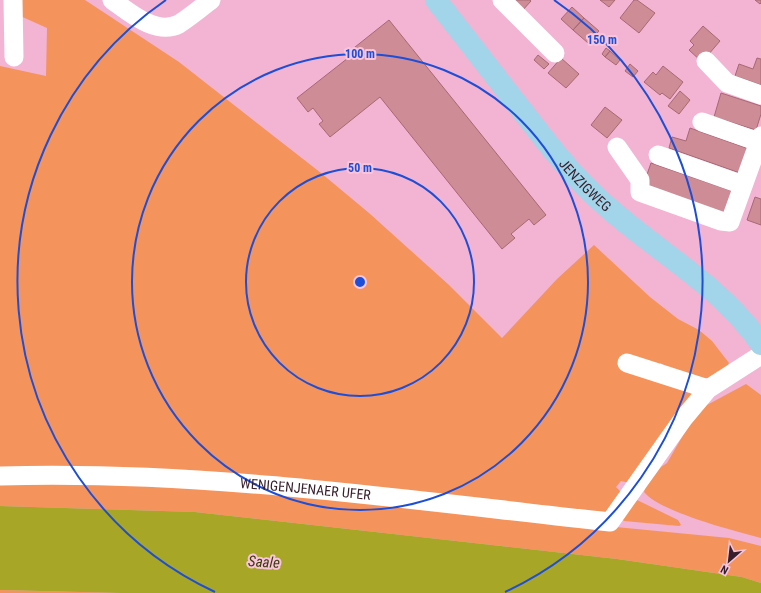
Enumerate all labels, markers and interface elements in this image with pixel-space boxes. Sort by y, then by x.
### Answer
text: 150 m [587,33,617,47]
text: 100 m [345,47,375,61]
street label: JENZIGWEG [556,156,615,215]
text: 50 m [348,161,372,175]
centre of rings [353,275,367,289]
street label: WENIGENJENAER UFER [240,475,372,503]
north arrow [709,541,749,581]
water label: Saale [248,552,281,572]
text: N [718,562,731,577]

